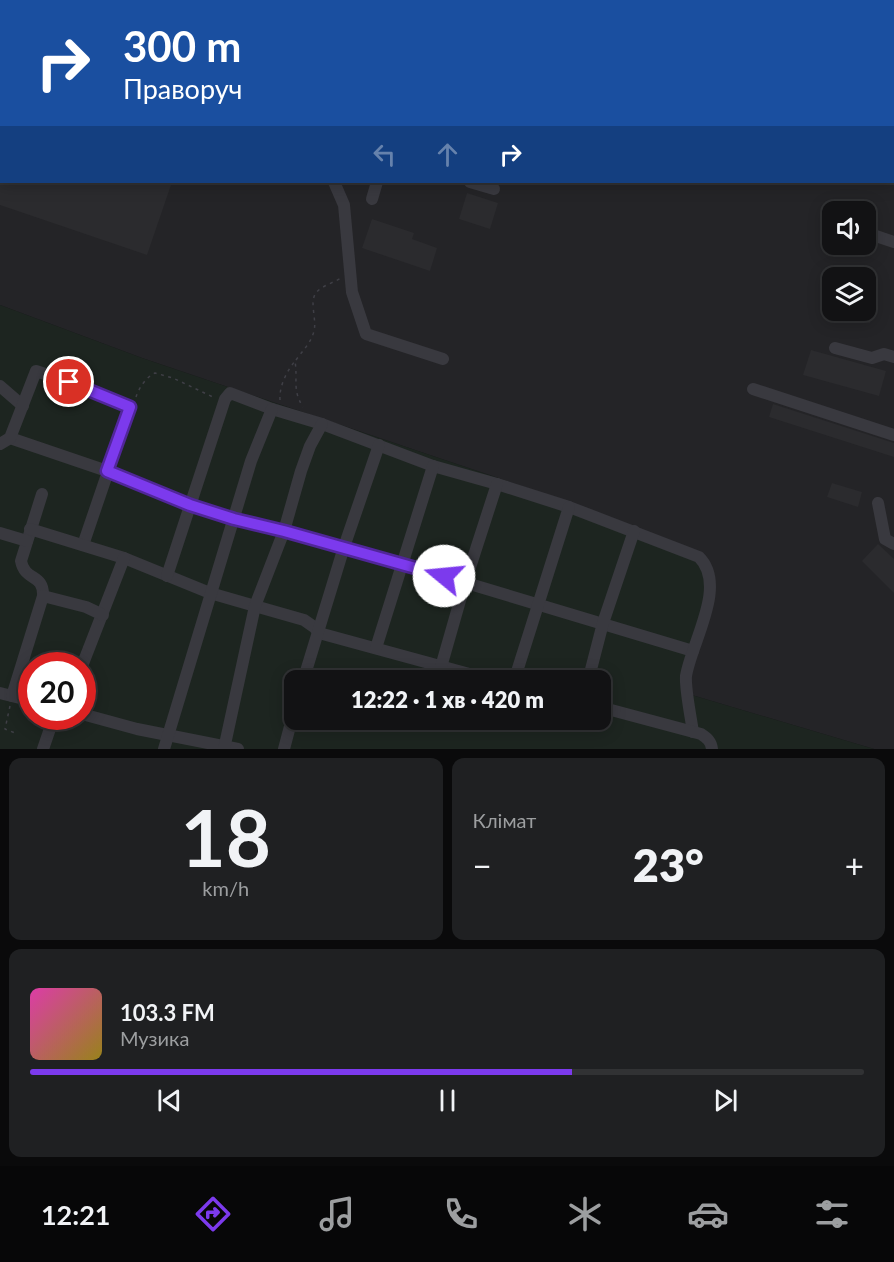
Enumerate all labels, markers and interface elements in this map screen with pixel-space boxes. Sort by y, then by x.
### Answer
text: 300 m [123,21,241,71]
icon: right [24,24,102,102]
text: Праворуч [123,72,243,105]
icon: left [368,138,401,171]
icon: ahead [431,138,464,171]
icon: right [494,138,527,171]
map controls [822,201,876,321]
button: sound [822,201,876,255]
button: layers [822,267,876,321]
pin [43,356,94,407]
icon: arrive [52,365,85,398]
position arrow [412,544,476,608]
speed limit sign: 20 [18,652,96,730]
text: 12:22 · 1 хв · 420 m [351,686,544,713]
text: 18 [181,790,271,884]
text: Клімат [473,808,536,832]
text: 23° [633,838,704,892]
text: − [473,845,492,885]
text: + [845,845,864,885]
text: km/h [202,876,249,900]
text: 103.3 FM [120,999,215,1026]
text: Музика [120,1026,189,1050]
icon: previous [153,1084,186,1117]
icon: pause [431,1084,464,1117]
icon: next [709,1084,742,1117]
icon: directions [192,1193,234,1235]
icon: music [316,1193,358,1235]
icon: phone [440,1193,482,1235]
icon: climate [564,1193,606,1235]
icon: car [687,1193,729,1235]
icon: filters [811,1193,853,1235]
text: 12:21 [41,1198,110,1231]

